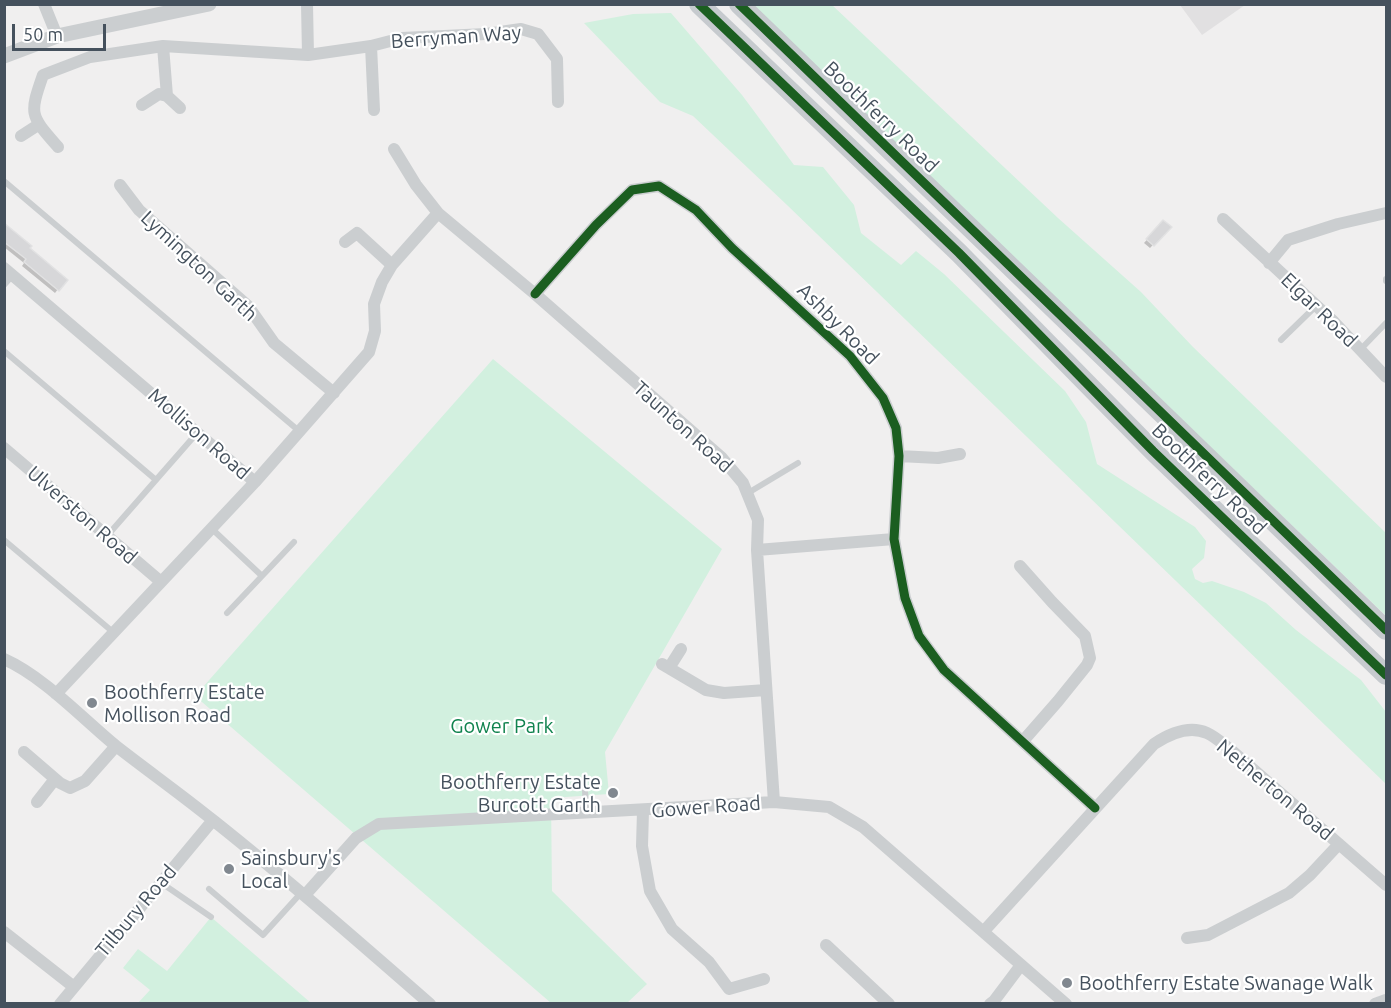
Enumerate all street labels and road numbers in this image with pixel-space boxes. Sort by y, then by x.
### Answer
street label: Berryman Way [390,20,522,54]
street label: Boothferry Road [819,56,943,178]
street label: Lymington Garth [136,206,262,326]
street label: Elgar Road [1276,268,1362,352]
street label: Ashby Road [792,278,884,370]
street label: Taunton Road [628,376,738,478]
street label: Mollison Road [143,383,255,485]
street label: Boothferry Road [1147,418,1271,540]
street label: Ulverston Road [22,461,142,569]
street label: Netherton Road [1212,734,1338,846]
street label: Gower Road [650,791,762,823]
street label: Tilbury Road [90,860,182,962]

